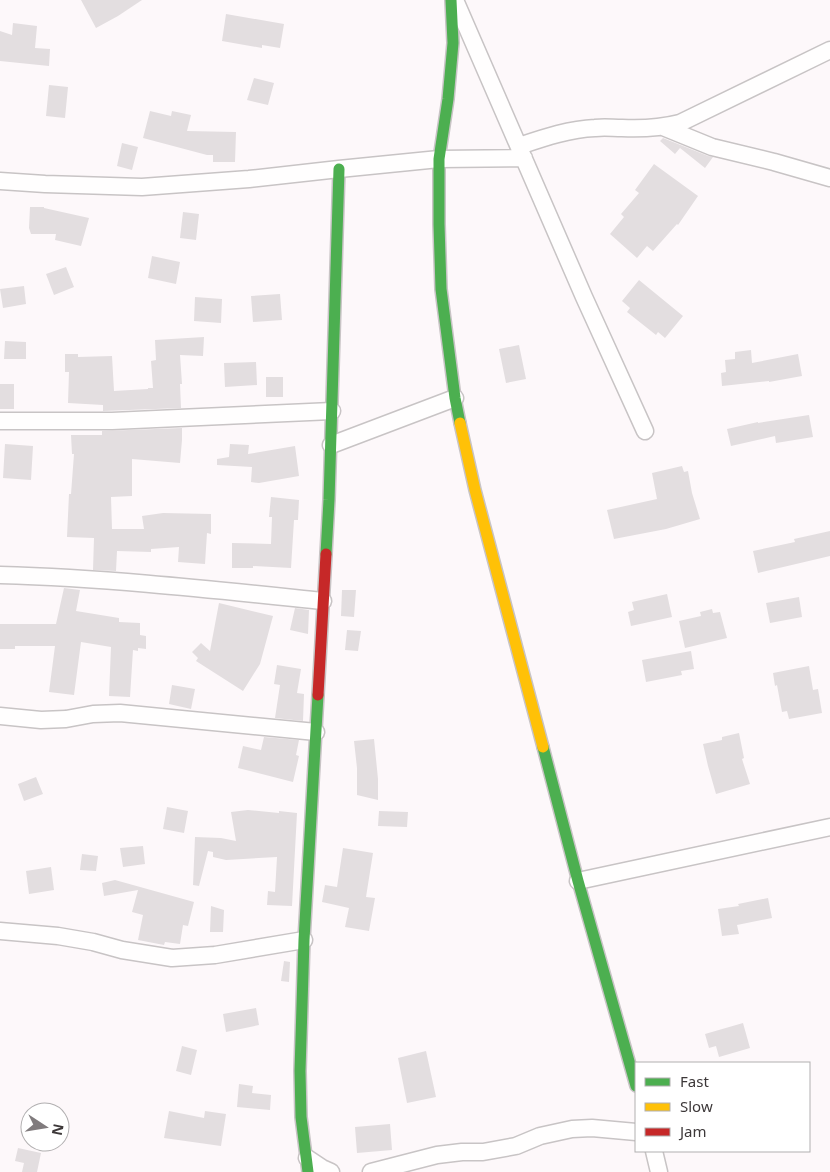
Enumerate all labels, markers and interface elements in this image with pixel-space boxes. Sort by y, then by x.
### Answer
legend [635,1062,810,1152]
text: Fast [680,1071,709,1091]
text: Slow [680,1096,713,1116]
north arrow [20,1102,70,1152]
text: Jam [678,1121,707,1141]
text: N [48,1122,69,1137]

